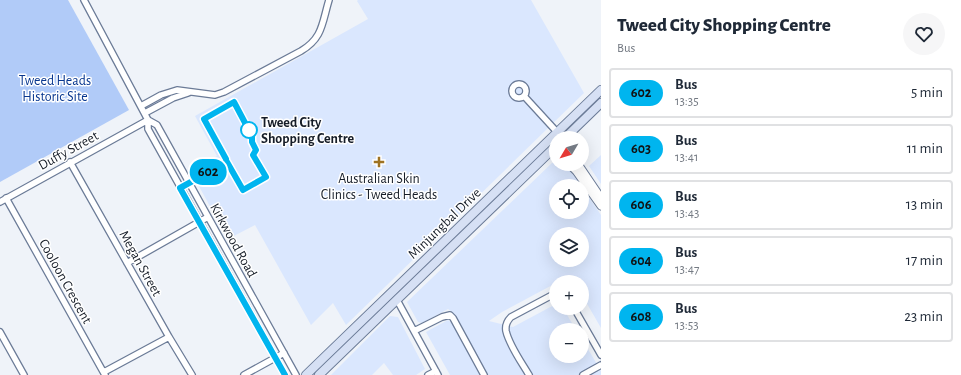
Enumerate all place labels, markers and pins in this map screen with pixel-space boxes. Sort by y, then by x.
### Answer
place label: Tweed City Shopping Centre [261,116,355,146]
marker: Tweed City Shopping Centre [240,121,258,139]
marker: Australian Skin Clinics - Tweed Heads [373,156,385,168]
place label: Australian Skin Clinics - Tweed Heads [321,172,437,202]

